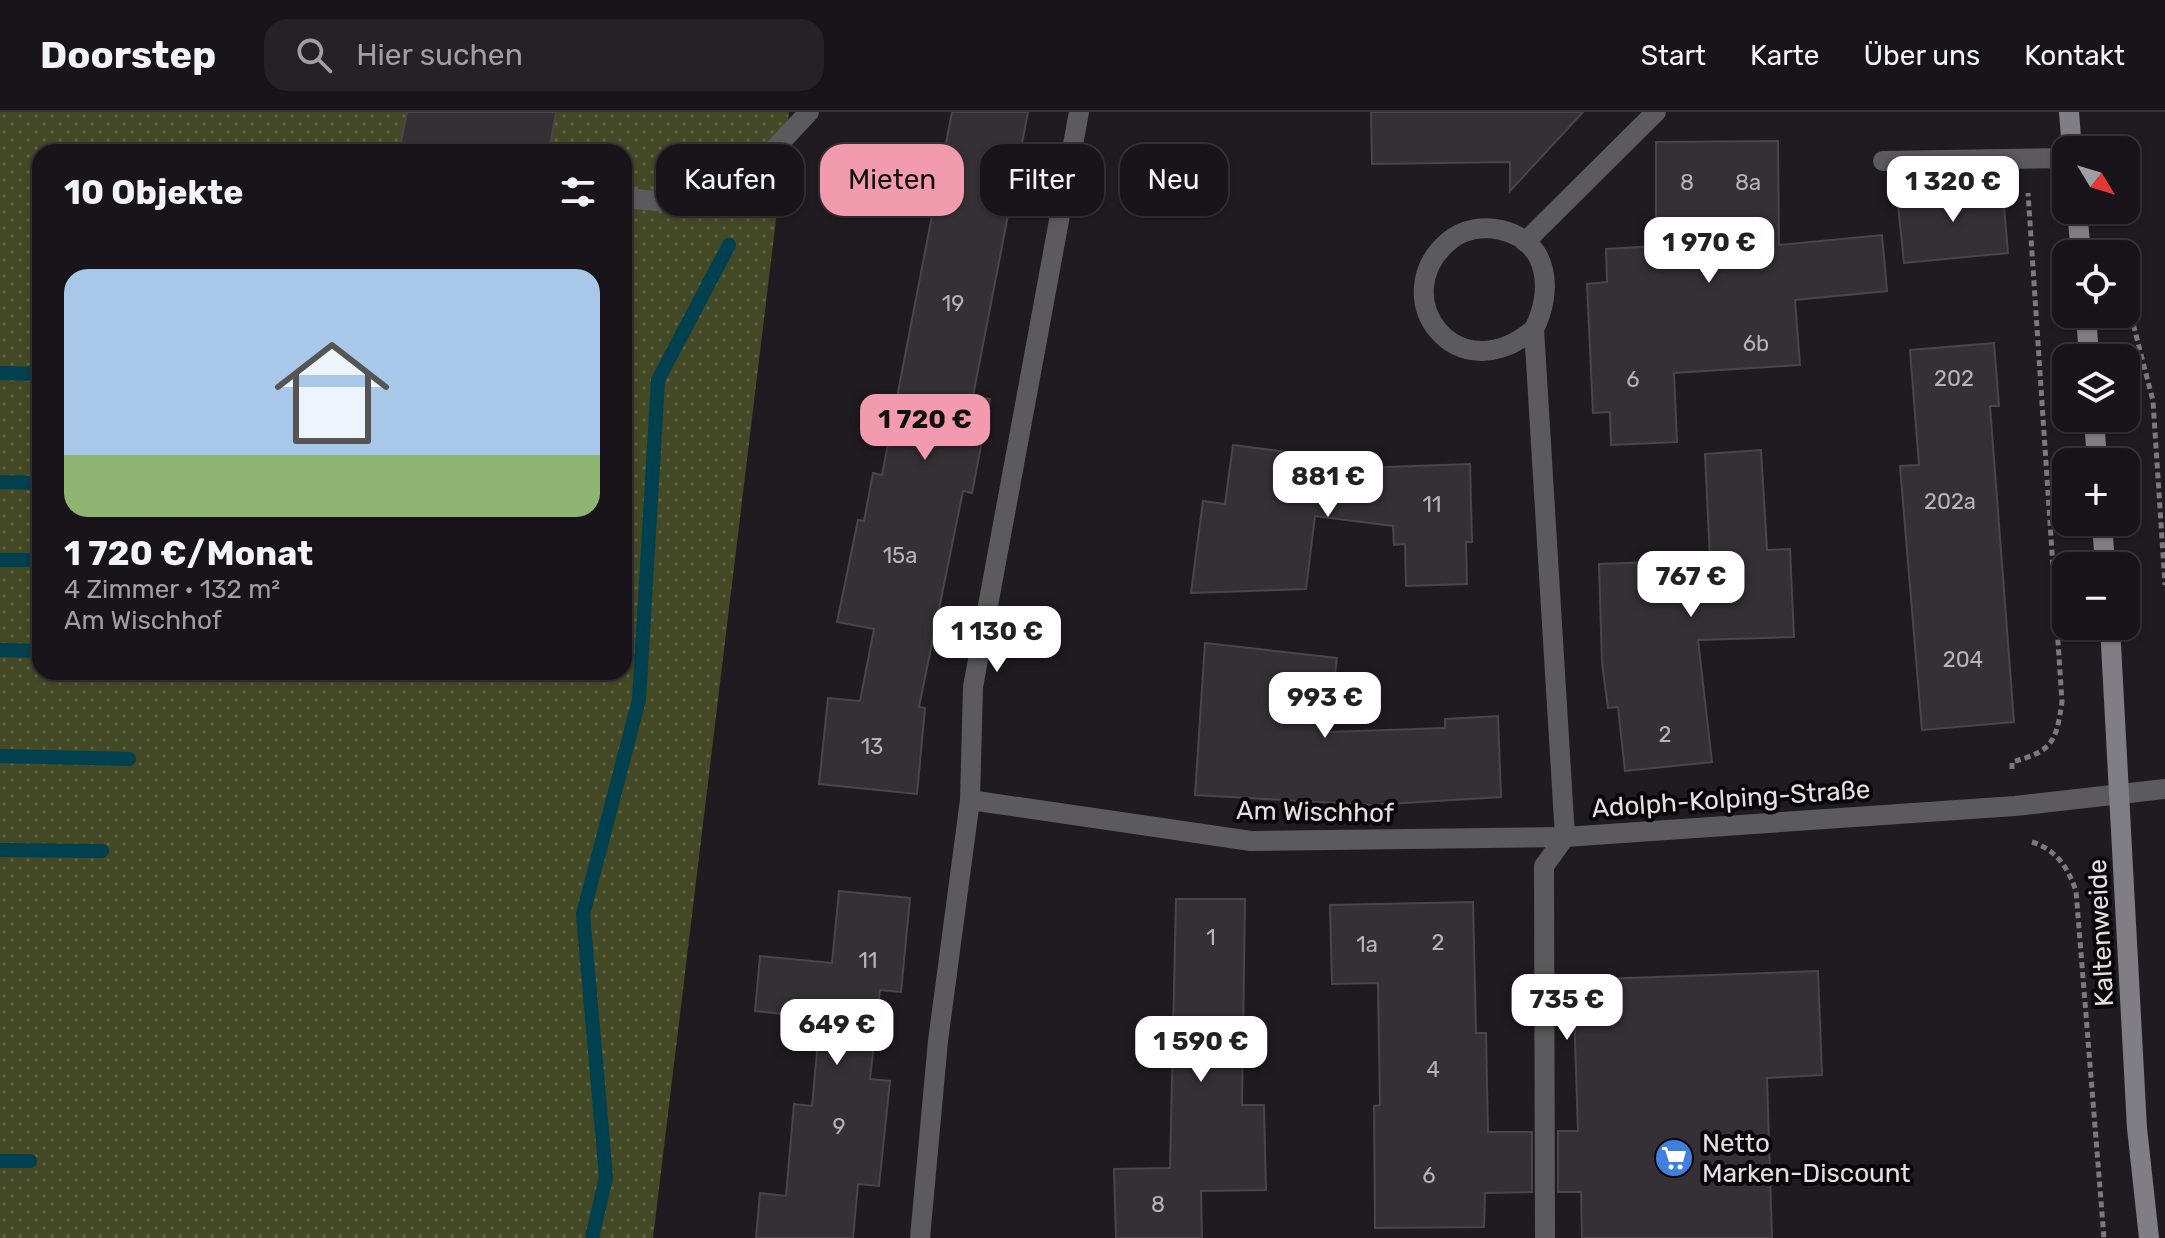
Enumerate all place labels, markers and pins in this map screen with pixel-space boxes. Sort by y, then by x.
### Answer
pin: 1 320 € [1879,156,2027,224]
pin: 1 970 € [1635,217,1783,285]
pin: 1 720 € [851,394,999,462]
pin: 881 € [1272,451,1384,519]
pin: 767 € [1635,551,1747,619]
pin: 1 130 € [923,606,1071,674]
pin: 993 € [1269,672,1381,740]
pin: 735 € [1511,974,1623,1042]
pin: 649 € [781,999,893,1067]
pin: 1 590 € [1127,1016,1275,1084]
place label: Netto Marken-Discount [1702,1128,1911,1189]
supermarket icon: Netto Marken-Discount [1653,1137,1695,1179]

